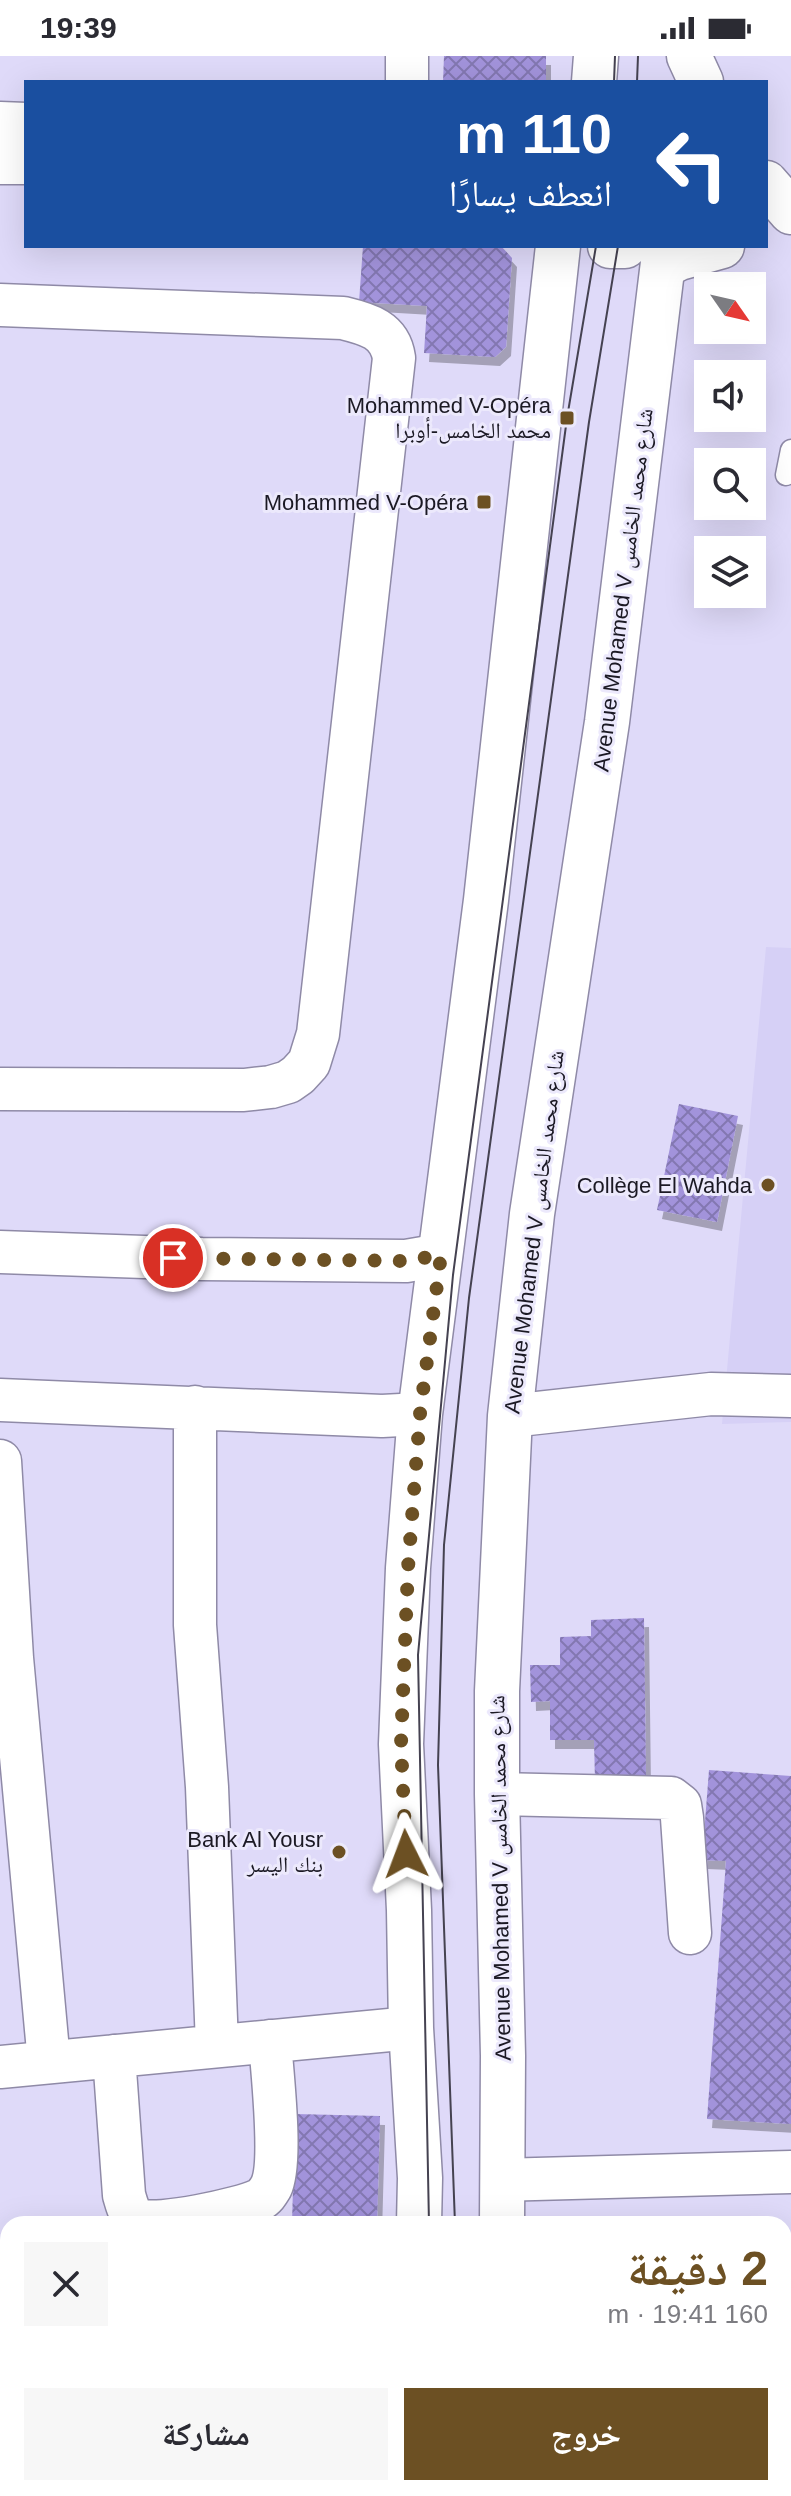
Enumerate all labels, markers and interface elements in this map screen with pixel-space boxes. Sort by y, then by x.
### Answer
text: 19:39 [40,11,117,44]
text: 110 m [456,102,612,165]
icon: left [640,112,744,216]
text: انعطف يسارًا [449,173,612,214]
north arrow [694,272,766,344]
map controls [694,272,766,608]
button: sound [694,360,766,432]
place label: Mohammed V-Opéra محمد الخامس-أوبرا [347,393,552,444]
street label: Avenue Mohamed V شارع محمد الخامس [588,407,659,773]
marker: Mohammed V-Opéra محمد الخامس-أوبرا [558,409,576,427]
button: search [694,448,766,520]
place label: Mohammed V-Opéra [264,490,469,515]
marker: Mohammed V-Opéra [475,493,493,511]
button: layers [694,536,766,608]
street label: Avenue Mohamed V شارع محمد الخامس [499,1049,570,1415]
place label: Collège El Wahda [577,1173,753,1198]
marker: Collège El Wahda [759,1176,777,1194]
pin [139,1224,207,1292]
icon: arrive [151,1236,195,1280]
street label: Avenue Mohamed V شارع محمد الخامس [484,1695,517,2061]
position arrow [364,1812,448,1896]
place label: Bank Al Yousr بنك اليسر [187,1827,323,1877]
marker: Bank Al Yousr بنك اليسر [330,1843,348,1861]
button: close [24,2242,108,2326]
text: 2 دقيقة [627,2242,768,2295]
text: 160 m · 19:41 [608,2299,768,2329]
button: مشاركة [24,2388,388,2480]
button: خروج [404,2388,768,2480]

